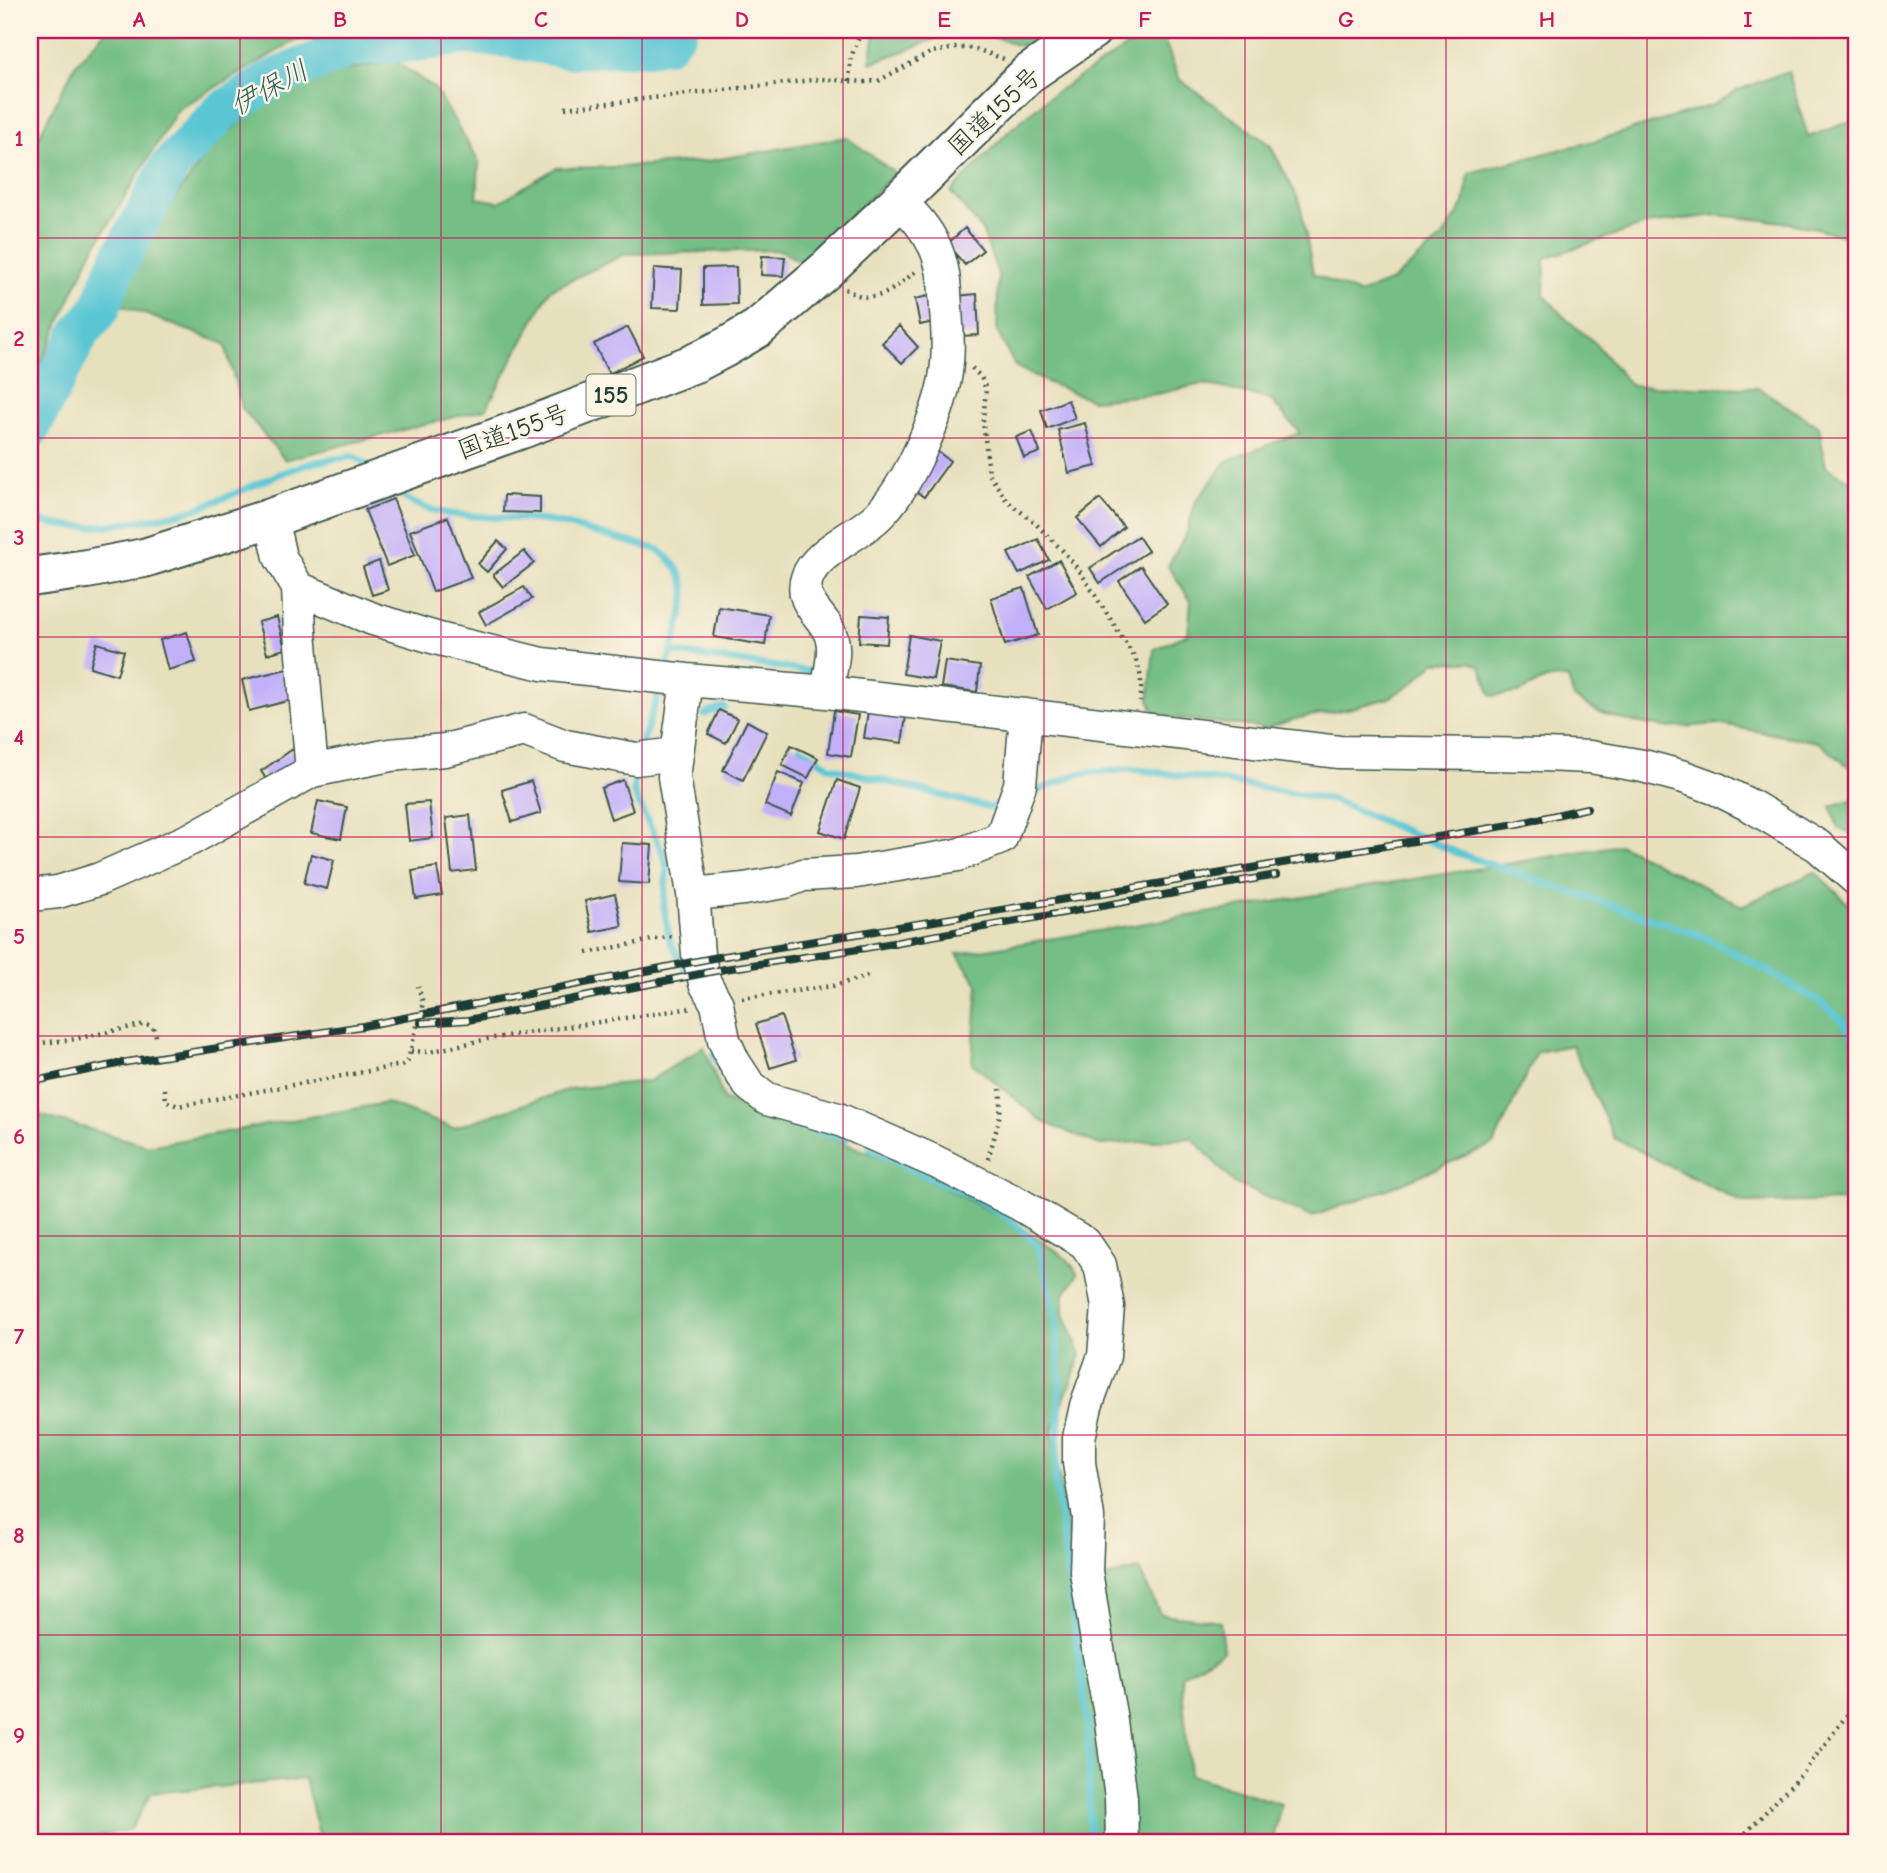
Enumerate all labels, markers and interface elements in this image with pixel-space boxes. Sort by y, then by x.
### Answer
text: A [133,6,146,33]
text: B [333,6,347,33]
text: C [534,6,548,33]
text: D [735,6,749,33]
text: E [937,6,951,33]
text: F [1138,6,1152,33]
text: G [1338,6,1354,33]
text: H [1539,6,1555,33]
text: I [1743,6,1753,33]
water label: 伊保川 [225,54,314,122]
street label: 国道155号 [942,61,1048,162]
text: 1 [14,125,24,152]
text: 2 [13,325,25,352]
road number: 155 [586,374,636,416]
street label: 国道155号 [453,398,573,466]
text: 3 [13,524,25,551]
text: 4 [14,724,25,751]
text: 5 [13,923,25,950]
text: 6 [13,1123,25,1150]
text: 7 [14,1323,25,1350]
text: 8 [13,1522,25,1549]
text: 9 [13,1722,25,1749]

